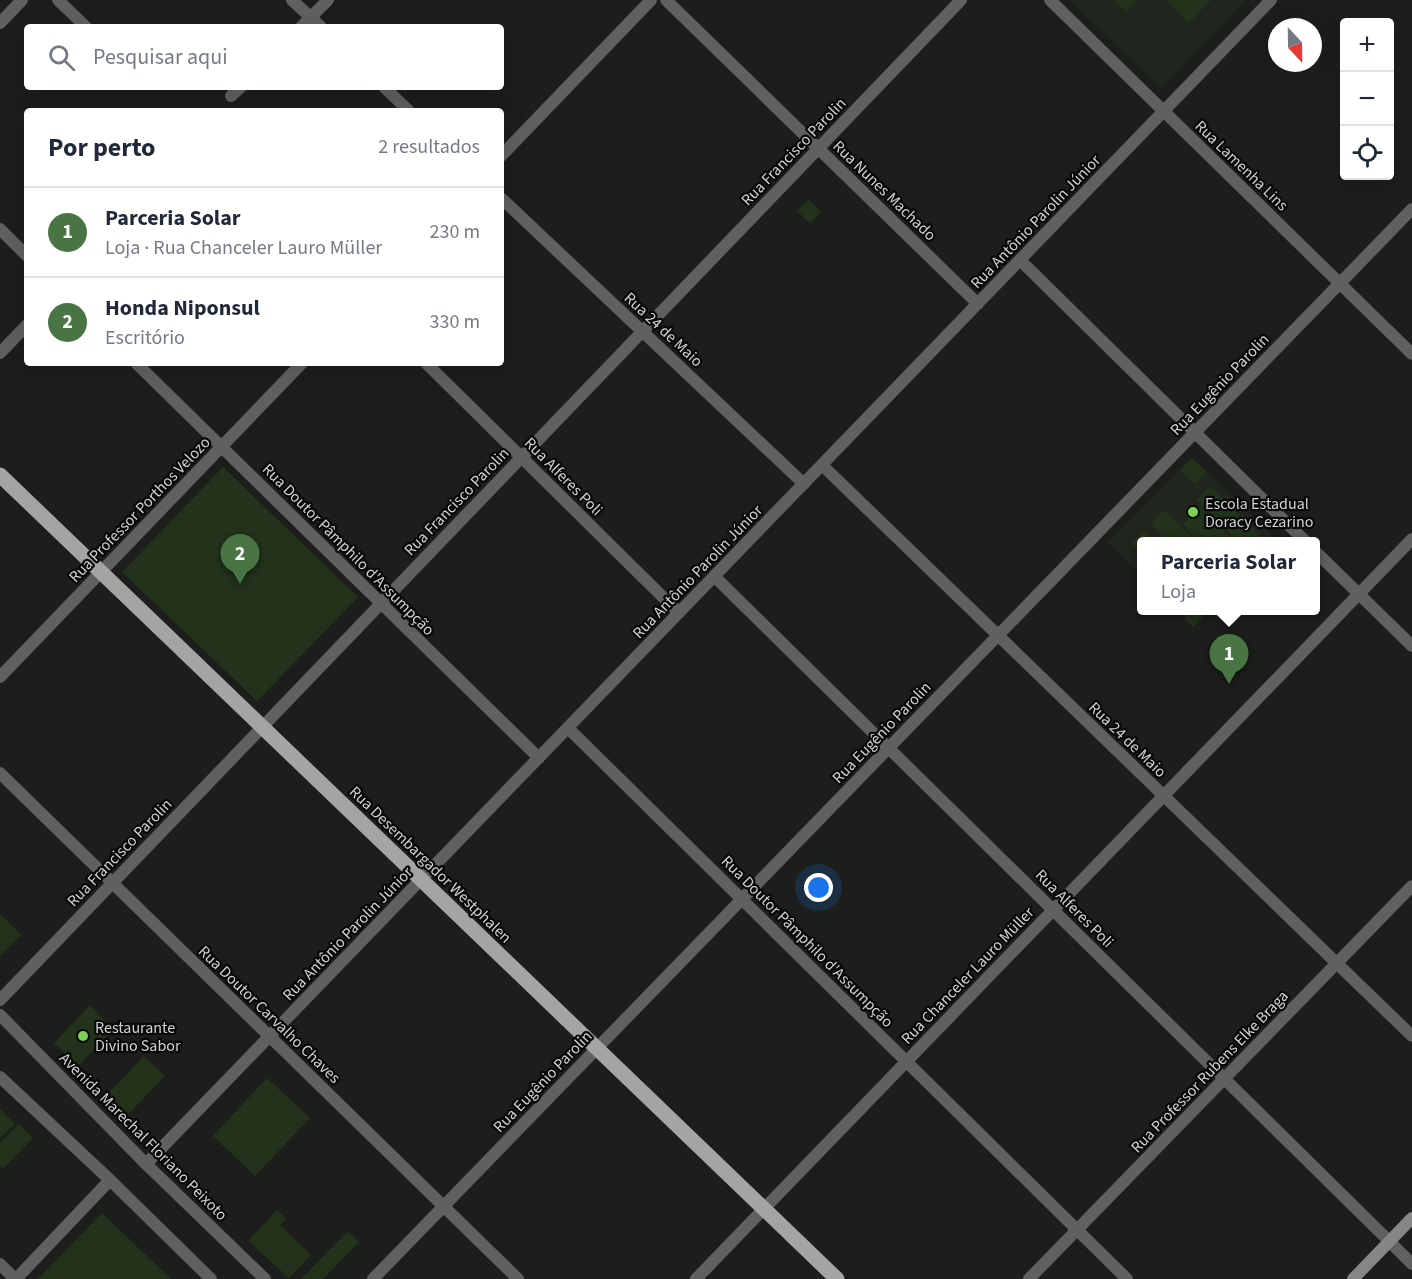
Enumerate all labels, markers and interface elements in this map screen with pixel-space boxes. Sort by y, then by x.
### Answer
north arrow [1268,18,1322,72]
map controls [1340,18,1394,180]
button: + [1340,18,1394,72]
search box [24,24,504,90]
icon: search [45,41,78,74]
text: Pesquisar aqui [93,41,228,73]
button: − [1340,72,1394,126]
street label: Rua Francisco Parolin [736,93,851,211]
street label: Rua Lamenha Lins [1190,115,1293,216]
button: locate [1340,126,1394,180]
text: Por perto [48,129,156,166]
text: 2 resultados [378,133,480,161]
street label: Rua Nunes Machado [828,136,941,246]
street label: Rua Antônio Parolin Júnior [966,149,1106,294]
text: Parceria Solar [105,202,241,234]
text: 1 [62,218,73,246]
text: 230 m [430,218,480,246]
text: Loja · Rua Chanceler Lauro Müller [105,234,382,262]
street label: Rua 24 de Maio [619,287,708,372]
text: Honda Niponsul [105,292,260,324]
text: 2 [62,308,73,336]
text: 330 m [430,308,480,336]
text: Escritório [105,324,185,352]
street label: Rua Eugênio Parolin [1165,329,1274,440]
street label: Rua Professor Porthos Velozo [64,432,215,587]
street label: Rua Alferes Poli [519,433,607,521]
street label: Rua Francisco Parolin [399,443,514,561]
street label: Rua Doutor Pâmphilo d'Assumpção [257,459,439,641]
place label: Escola Estadual Doracy Cezarino [1205,493,1313,533]
street label: Rua Antônio Parolin Júnior [628,499,768,644]
marker: Escola Estadual Doracy Cezarino [1186,505,1200,519]
pin: 2 [220,534,260,584]
popup [1137,537,1320,615]
text: Parceria Solar [1161,546,1296,578]
text: Loja [1161,578,1196,606]
pin: 1 [1210,634,1248,684]
street label: Rua Eugênio Parolin [827,677,936,788]
street label: Rua 24 de Maio [1084,697,1171,783]
street label: Rua Desembargador Westphalen [344,781,516,948]
street label: Rua Francisco Parolin [62,794,177,912]
street label: Rua Doutor Pâmphilo d'Assumpção [716,851,898,1033]
street label: Rua Antônio Parolin Júnior [278,861,418,1006]
street label: Rua Alferes Poli [1030,865,1118,953]
your location [804,873,833,902]
street label: Rua Chanceler Lauro Müller [896,902,1040,1049]
street label: Rua Doutor Carvalho Chaves [193,941,345,1089]
street label: Rua Professor Rubens Elke Braga [1126,985,1294,1158]
place label: Restaurante Divino Sabor [95,1017,181,1057]
street label: Rua Eugênio Parolin [488,1026,597,1137]
marker: Restaurante Divino Sabor [76,1029,90,1043]
street label: Avenida Marechal Floriano Peixoto [54,1048,232,1226]

